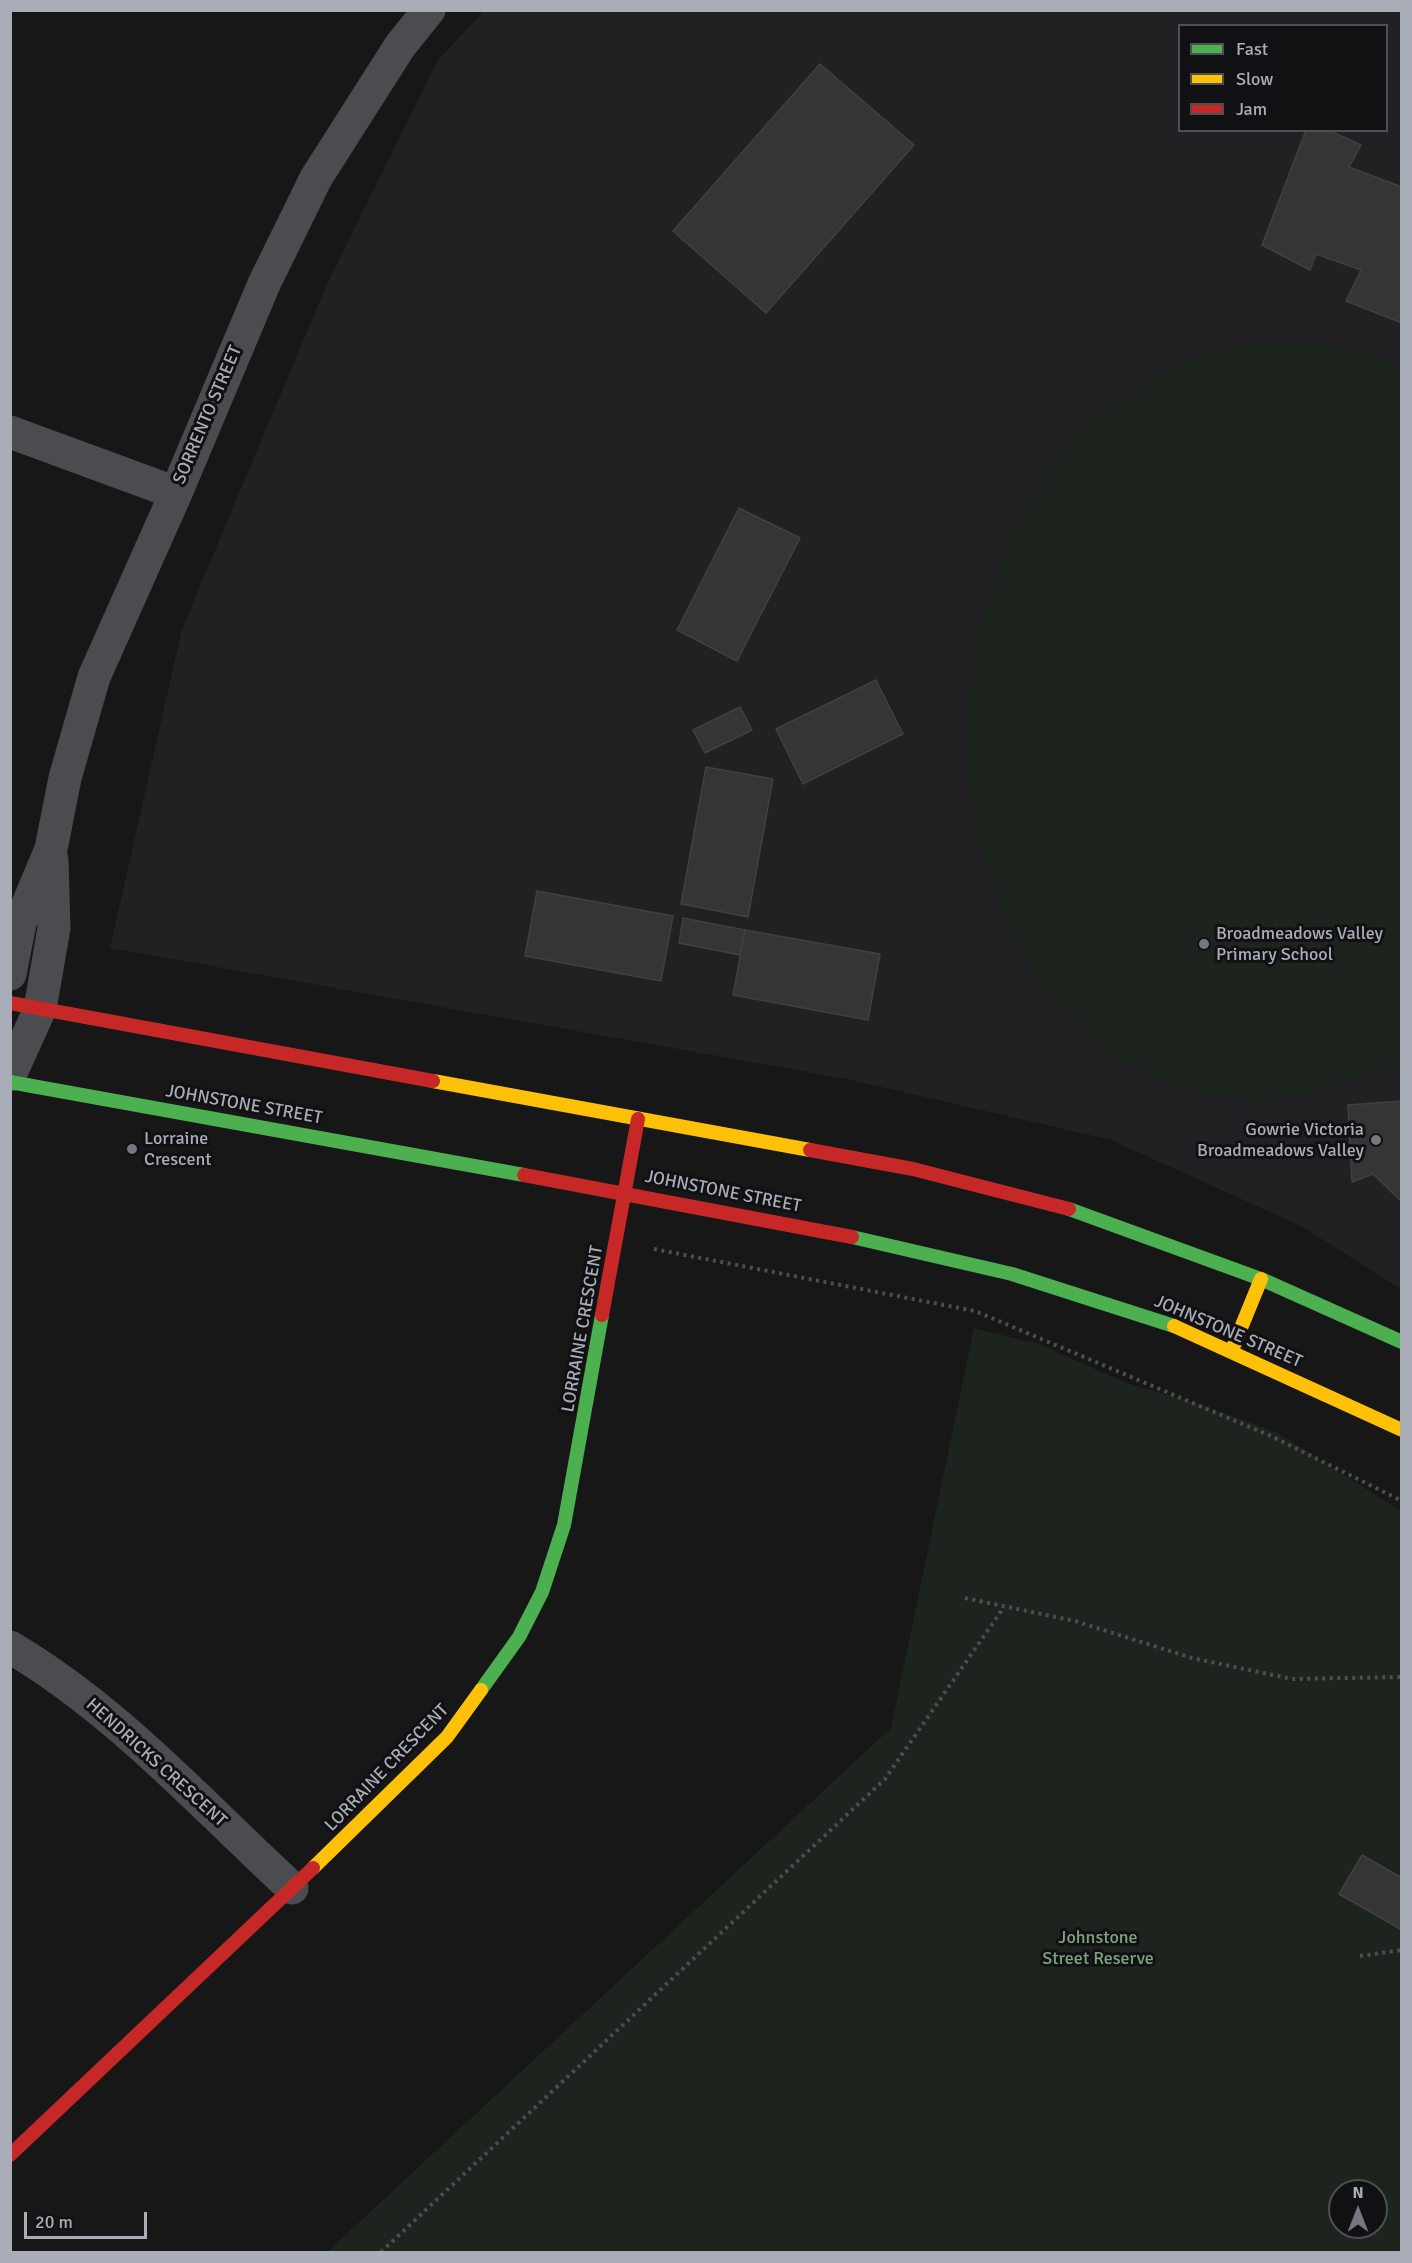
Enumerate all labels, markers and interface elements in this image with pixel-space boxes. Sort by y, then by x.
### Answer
legend [1178,24,1388,132]
text: Fast [1236,38,1268,60]
text: Slow [1236,68,1273,90]
text: Jam [1236,98,1267,120]
street label: SORRENTO STREET [169,342,247,488]
place label: Broadmeadows Valley Primary School [1216,923,1383,966]
marker: Broadmeadows Valley Primary School [1197,937,1211,951]
street label: JOHNSTONE STREET [164,1081,324,1129]
place label: Gowrie Victoria Broadmeadows Valley [1197,1119,1364,1162]
place label: Lorraine Crescent [144,1128,212,1170]
marker: Gowrie Victoria Broadmeadows Valley [1369,1133,1383,1147]
marker: Lorraine Crescent [125,1142,139,1156]
street label: JOHNSTONE STREET [643,1166,803,1218]
street label: LORRAINE CRESCENT [558,1244,608,1414]
street label: JOHNSTONE STREET [1151,1291,1305,1373]
street label: HENDRICKS CRESCENT [81,1694,231,1832]
street label: LORRAINE CRESCENT [321,1700,453,1836]
park label: Johnstone Street Reserve [1042,1927,1154,1970]
north arrow [1328,2179,1388,2239]
text: N [1352,2183,1364,2203]
scale bar [27,2200,150,2238]
text: 20 m [35,2211,73,2233]

